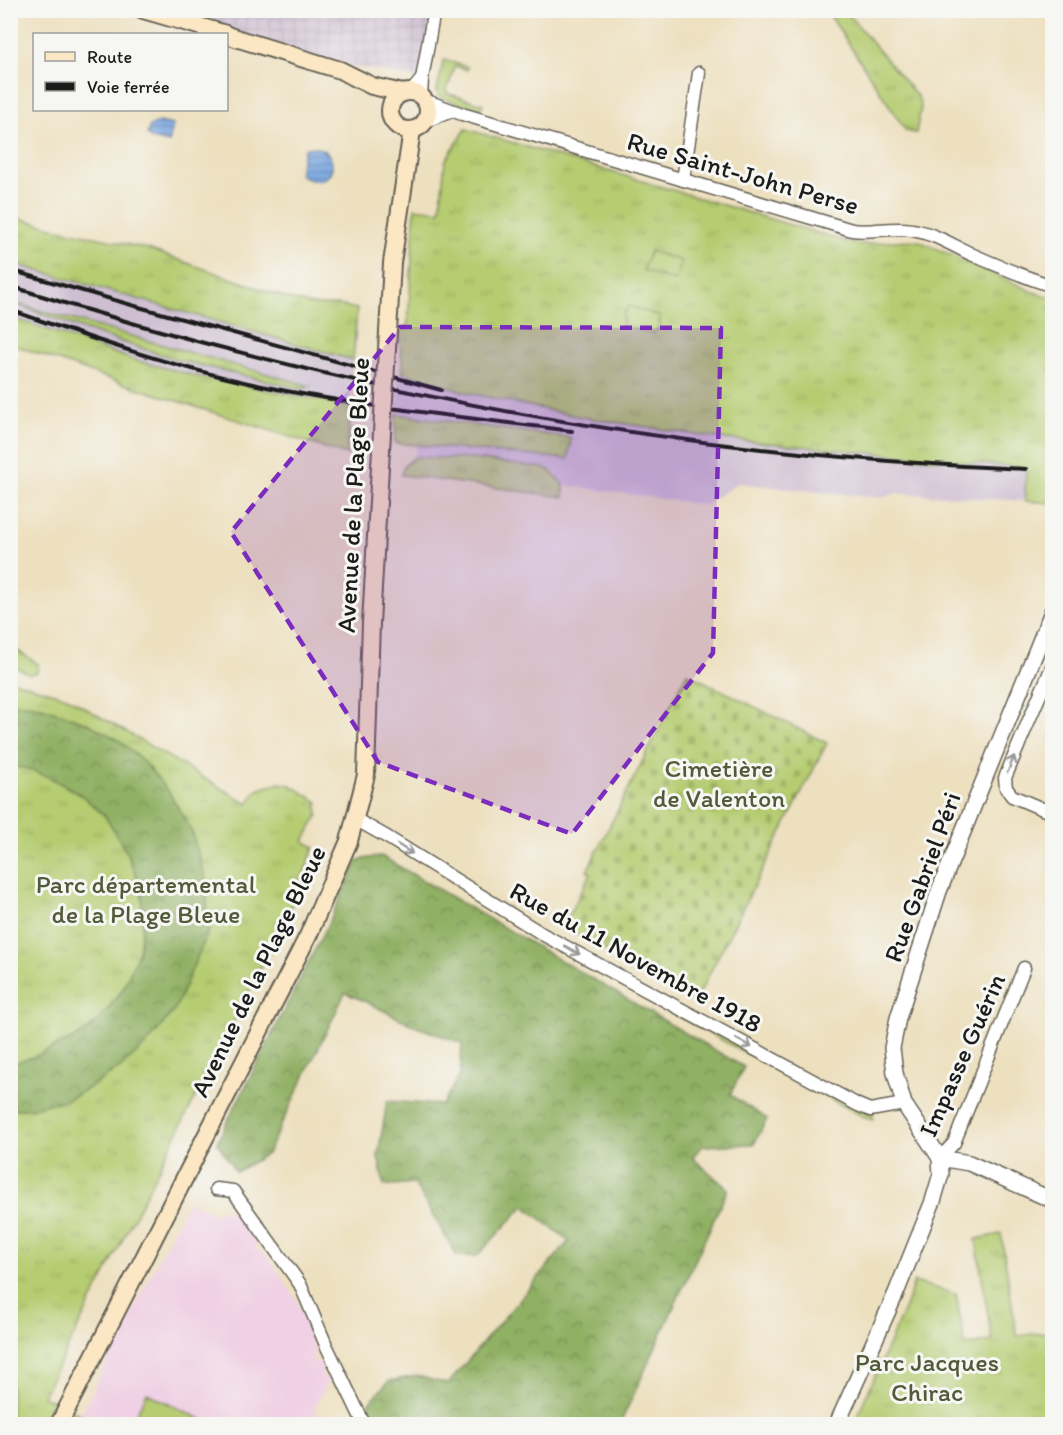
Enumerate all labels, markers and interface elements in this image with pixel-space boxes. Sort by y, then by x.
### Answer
legend [33,33,228,111]
text: Route [87,46,132,68]
text: Voie ferrée [87,76,169,98]
street label: Rue Saint-John Perse [623,125,863,221]
street label: Avenue de la Plage Bleue [330,356,376,634]
park label: Cimetière de Valenton [653,752,785,814]
one-way arrow [1006,755,1017,773]
street label: Rue Gabriel Péri [876,788,968,966]
street label: Avenue de la Plage Bleue [183,840,333,1102]
one-way arrow [397,842,414,855]
park label: Parc départemental de la Plage Bleue [36,868,256,930]
street label: Rue du 11 Novembre 1918 [504,874,768,1040]
one-way arrow [563,944,580,956]
street label: Impasse Guérin [912,968,1012,1142]
one-way arrow [734,1038,752,1049]
park label: Parc Jacques Chirac [855,1346,999,1408]

